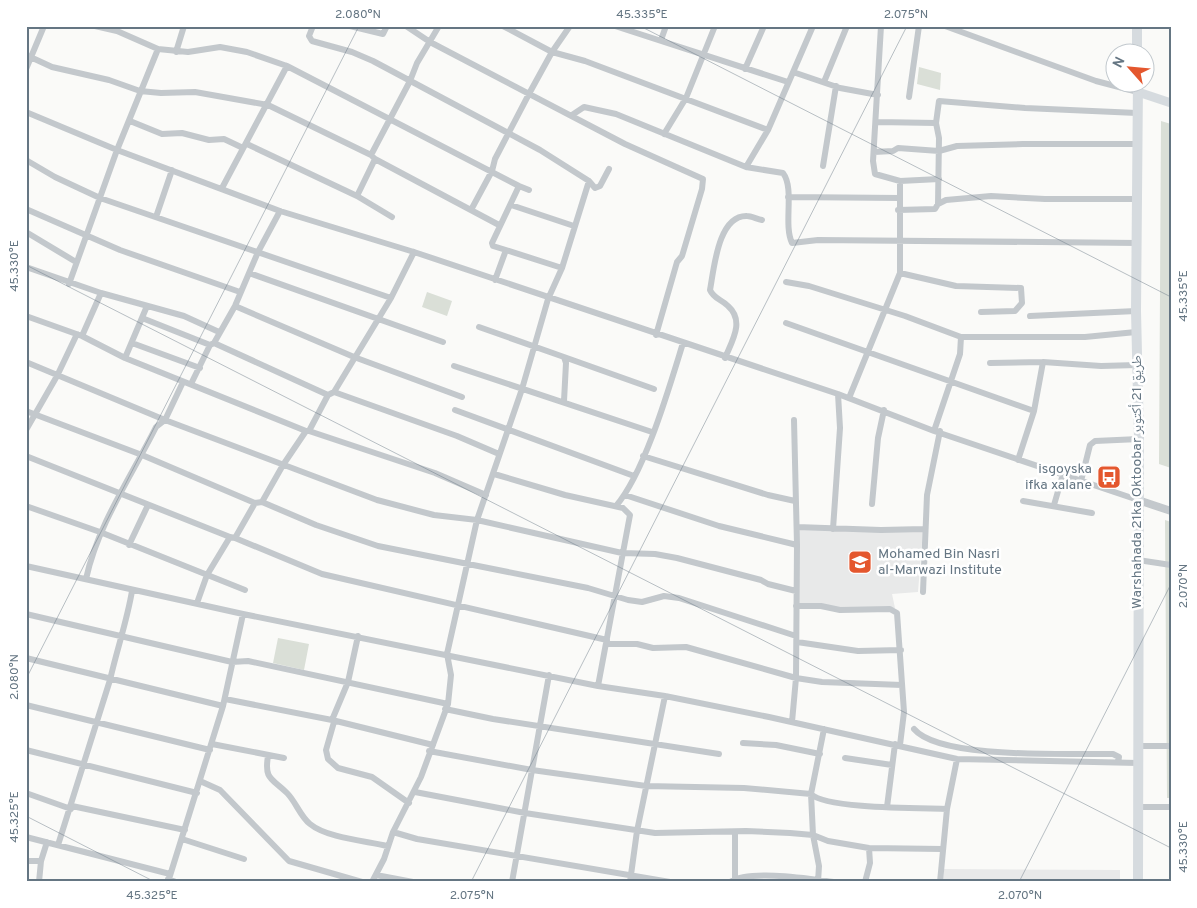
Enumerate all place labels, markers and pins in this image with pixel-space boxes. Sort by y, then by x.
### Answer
place label: isgoyska ifka xalane [1025,461,1092,494]
bus stop icon: isgoyska ifka xalane [1096,464,1122,490]
place label: Mohamed Bin Nasri al-Marwazi Institute [878,546,1002,579]
school or university icon: Mohamed Bin Nasri al-Marwazi Institute [847,549,873,575]

